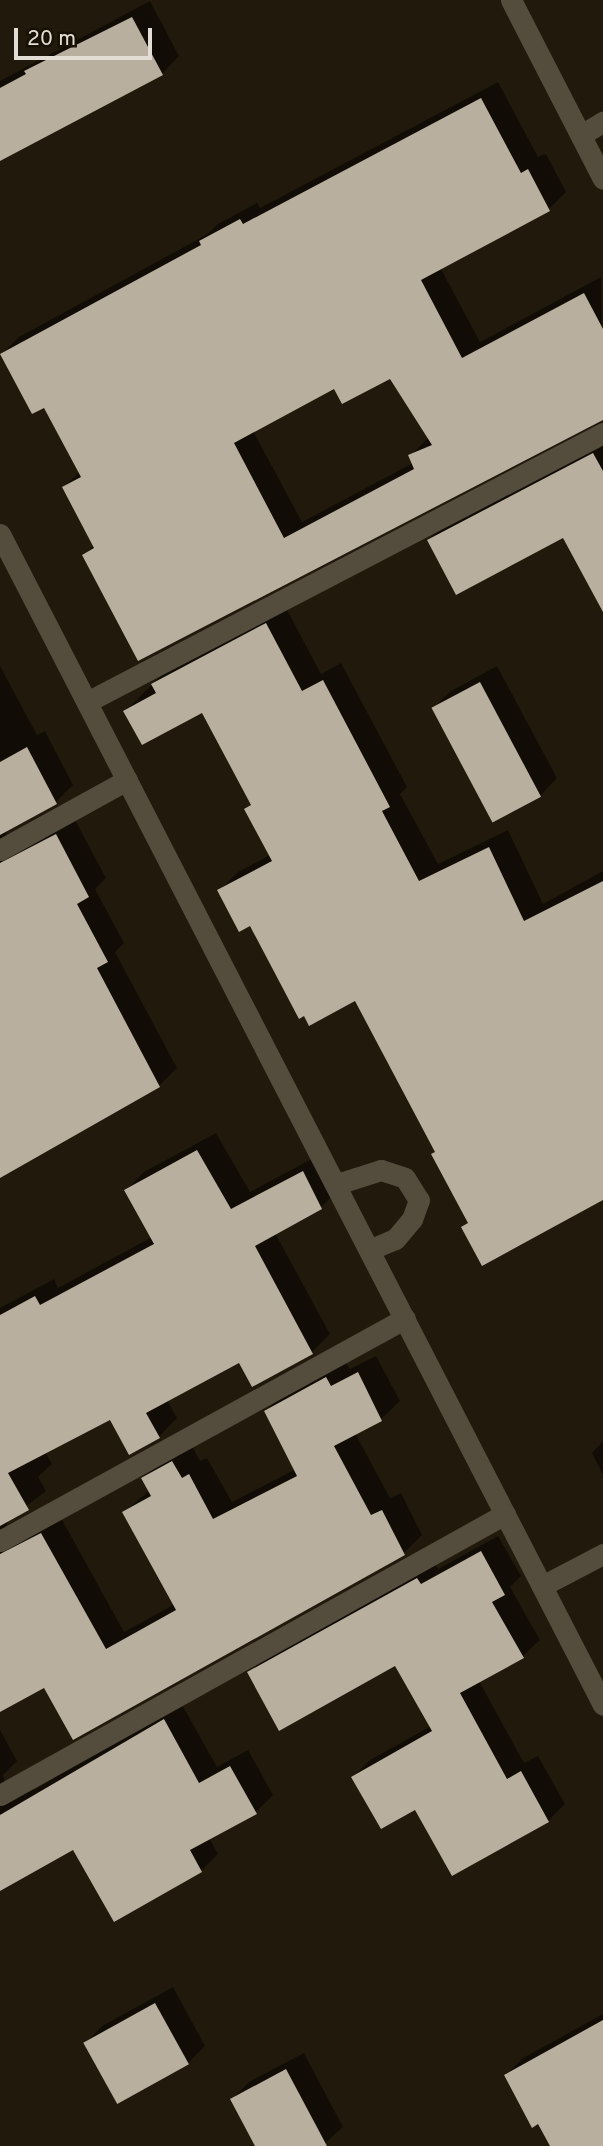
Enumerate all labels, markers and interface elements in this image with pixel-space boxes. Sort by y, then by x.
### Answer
scale bar [18,14,156,58]
text: 20 m [27,26,76,53]

